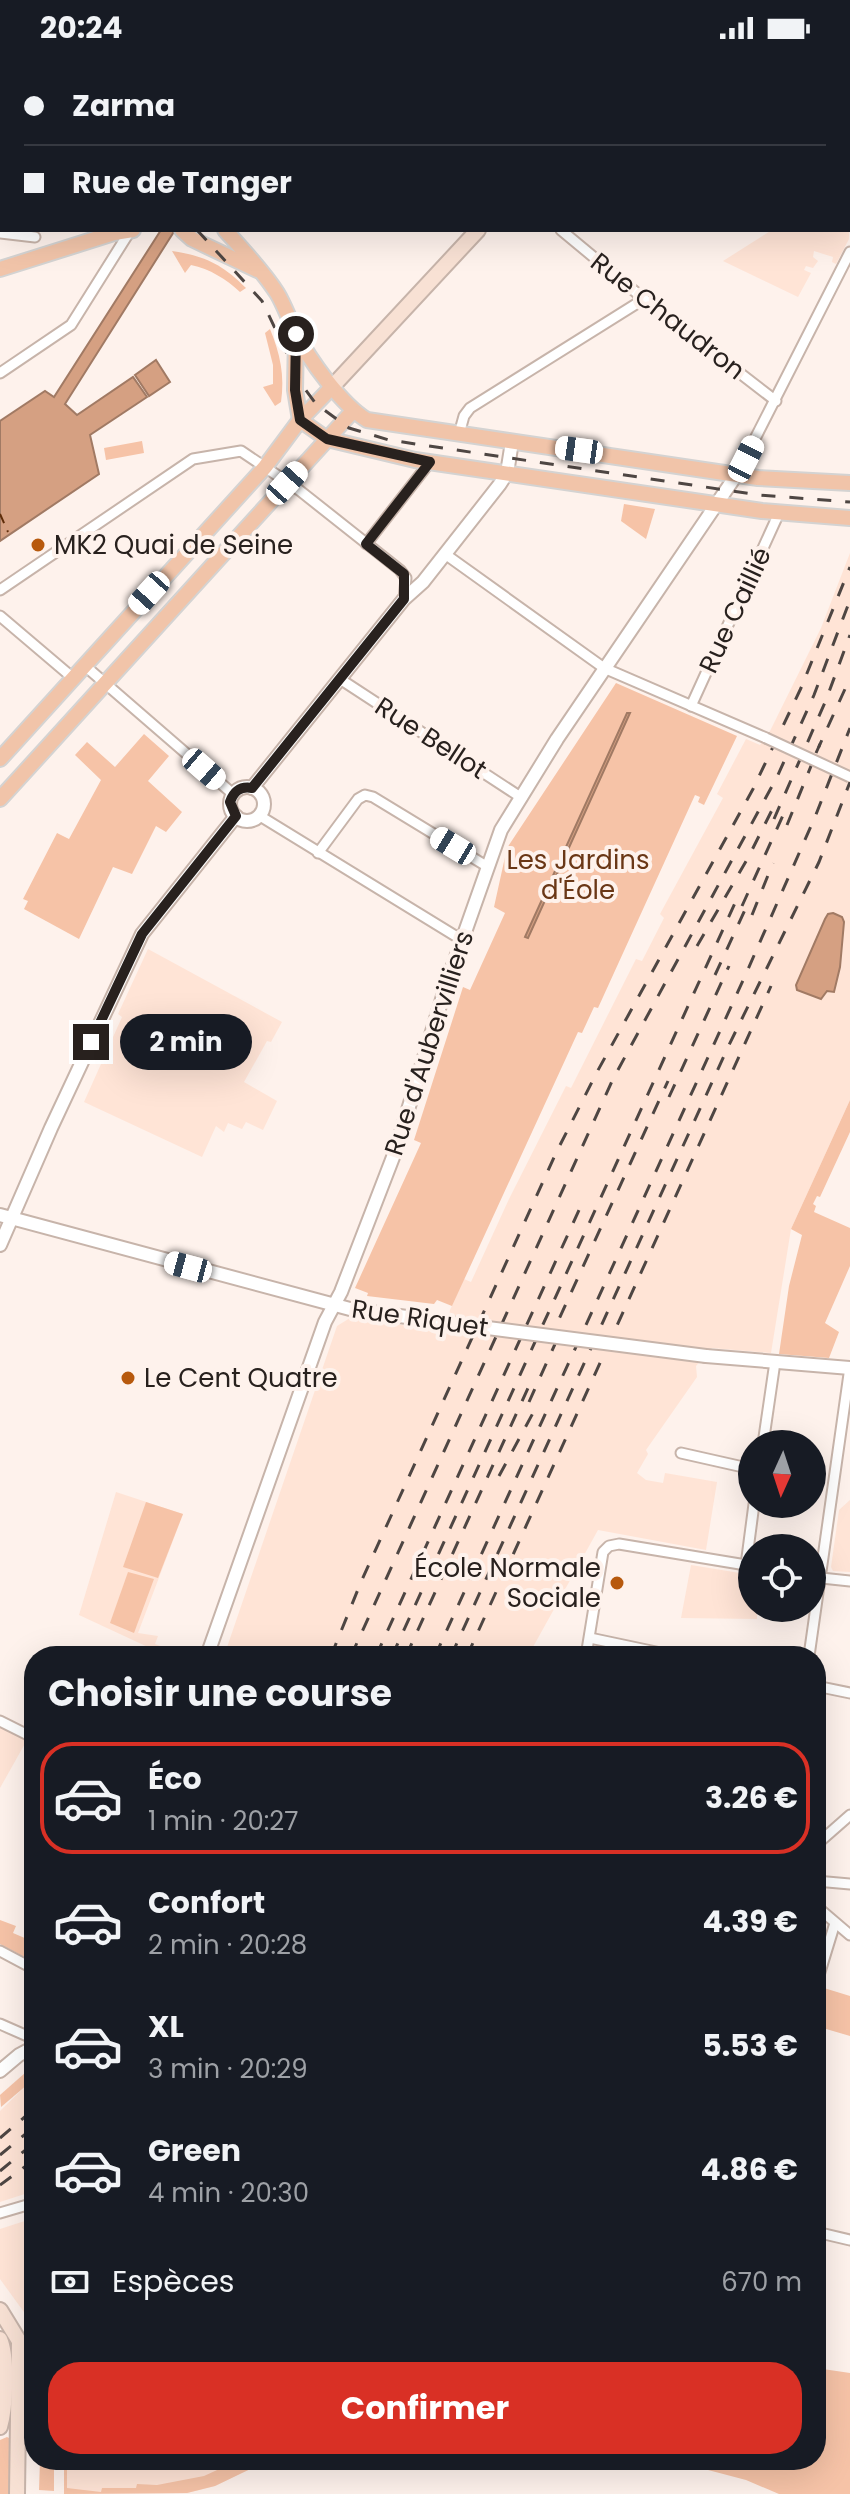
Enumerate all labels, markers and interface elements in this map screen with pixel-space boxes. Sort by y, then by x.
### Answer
text: 20:24 [40,6,123,49]
text: Zarma [72,84,175,127]
text: Rue de Tanger [72,161,292,204]
street label: Rue Chaudron [583,244,753,388]
route start [278,316,314,352]
car [724,432,768,486]
car [554,435,604,465]
car [262,457,312,509]
place label: MK2 Quai de Seine [54,527,293,563]
marker: MK2 Quai de Seine [29,536,47,554]
street label: Rue Caillié [690,541,780,679]
car [124,567,174,619]
street label: Rue Bellot [368,688,494,788]
car [178,744,230,794]
car [426,823,480,869]
park label: Les Jardins d'Éole [506,842,650,908]
street label: Rue d'Aubervilliers [376,926,482,1160]
callout: 2 min [119,1014,251,1070]
route end [73,1024,109,1060]
text: 2 min [149,1024,223,1060]
car [162,1249,214,1285]
street label: Rue Riquet [349,1291,491,1345]
place label: Le Cent Quatre [144,1360,338,1396]
marker: Le Cent Quatre [119,1369,137,1387]
north arrow [738,1430,826,1518]
map controls [738,1430,826,1622]
button: locate [738,1534,826,1622]
place label: École Normale Sociale [414,1550,601,1616]
marker: École Normale Sociale [608,1574,626,1592]
text: Choisir une course [48,1668,392,1719]
text: Éco [148,1757,202,1800]
icon: car [52,1762,124,1834]
text: 3.26 € [705,1776,798,1819]
text: 1 min · 20:27 [148,1803,298,1839]
text: Confort [148,1881,265,1924]
icon: car [52,1886,124,1958]
text: 4.39 € [702,1900,798,1943]
text: 2 min · 20:28 [148,1927,307,1963]
text: XL [148,2005,184,2048]
icon: car [52,2010,124,2082]
text: 5.53 € [702,2024,798,2067]
text: 3 min · 20:29 [148,2051,308,2087]
text: Green [148,2129,241,2172]
icon: car [52,2134,124,2206]
text: 4.86 € [700,2148,798,2191]
text: 4 min · 20:30 [148,2175,309,2211]
icon: cash [48,2260,92,2304]
text: Espèces [112,2260,234,2303]
text: 670 m [721,2264,802,2300]
button: Confirmer [48,2362,802,2454]

